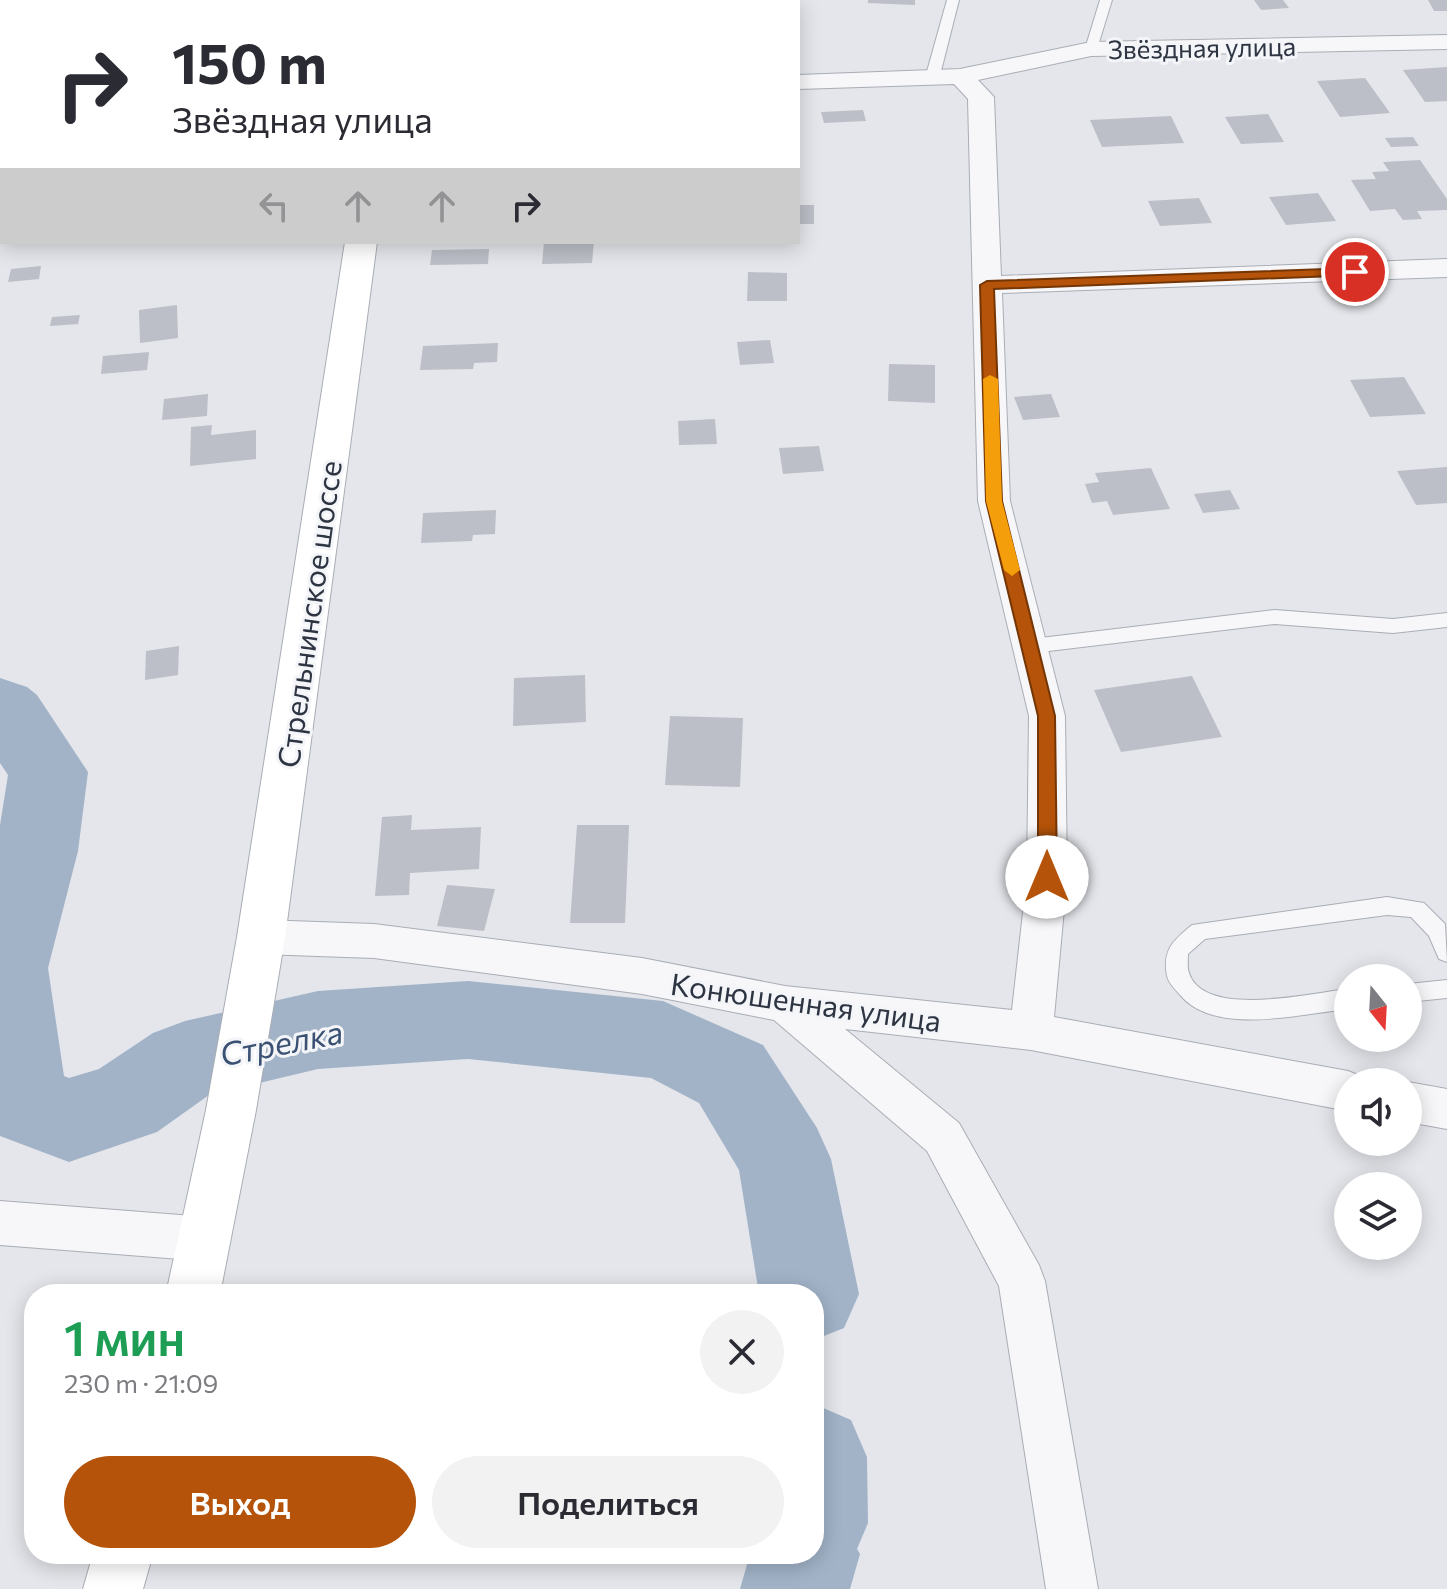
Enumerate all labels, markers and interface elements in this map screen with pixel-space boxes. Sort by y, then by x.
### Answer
text: 150 m [172,27,327,96]
street label: Звёздная улица [1108,30,1296,64]
icon: right [40,32,144,136]
text: Звёздная улица [172,96,433,140]
icon: left [252,184,296,228]
icon: ahead [336,184,380,228]
icon: ahead [420,184,464,228]
icon: right [504,184,548,228]
pin [1321,238,1389,306]
icon: arrive [1333,250,1377,294]
street label: Стрельнинское шоссе [268,458,348,770]
position arrow [1005,835,1089,919]
street label: Конюшенная улица [668,964,944,1038]
north arrow [1334,964,1422,1052]
map controls [1334,964,1422,1260]
water label: Стрелка [216,1011,346,1073]
button: sound [1334,1068,1422,1156]
button: layers [1334,1172,1422,1260]
text: 1 мин [64,1307,185,1366]
button: close [700,1310,784,1394]
text: 230 m · 21:09 [64,1367,218,1398]
button: Выход [64,1456,416,1548]
button: Поделиться [432,1456,784,1548]

